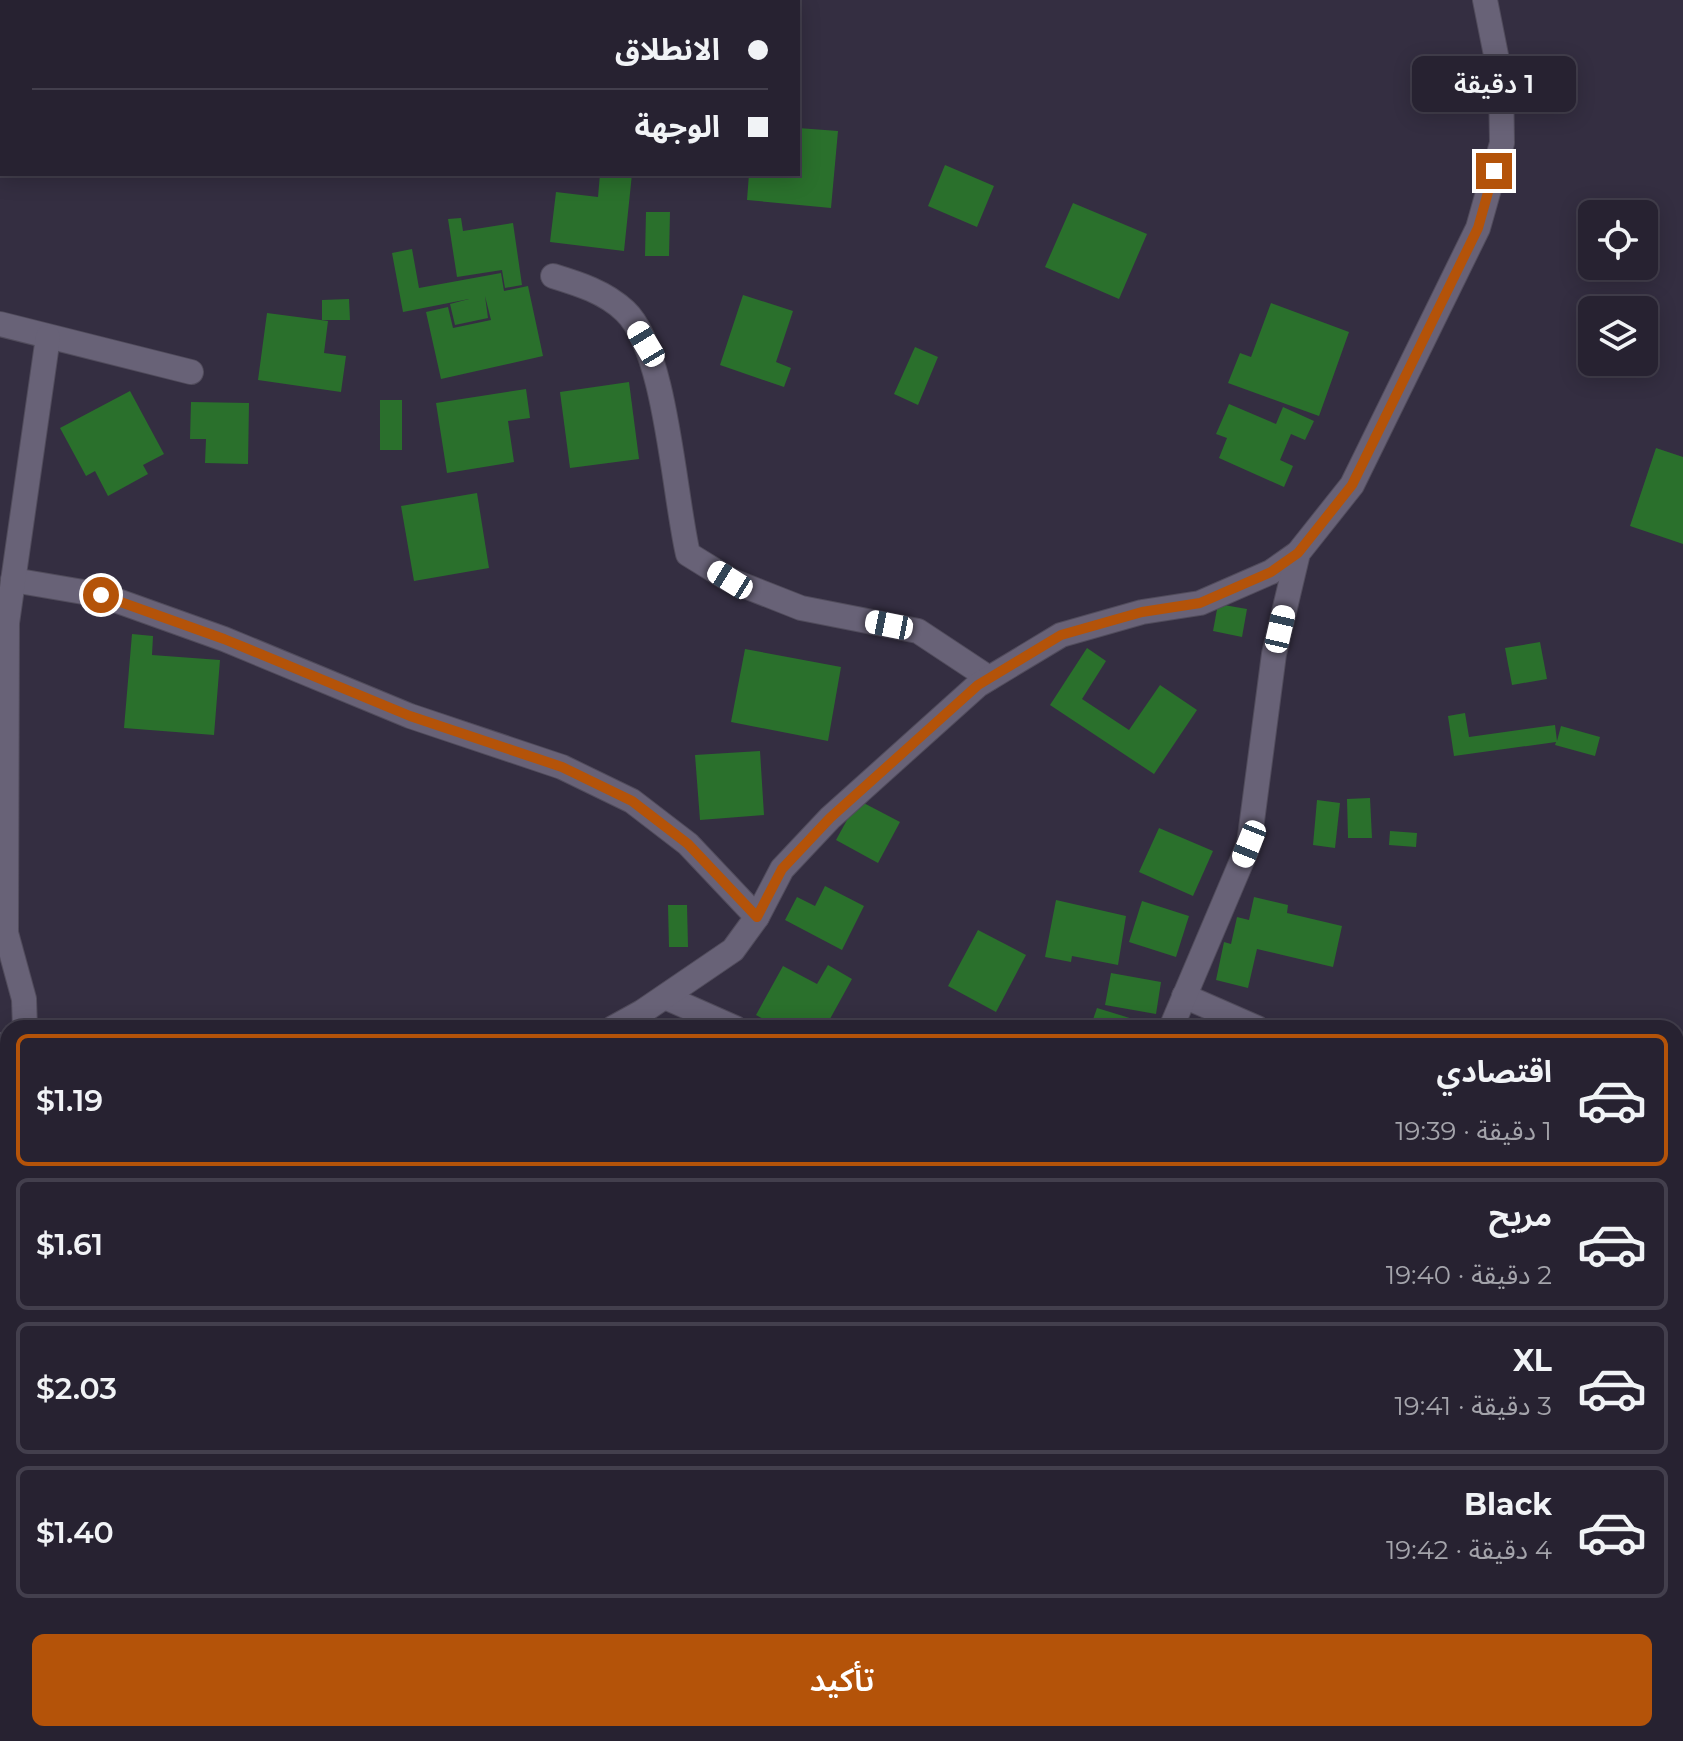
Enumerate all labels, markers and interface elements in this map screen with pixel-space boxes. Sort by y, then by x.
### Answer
text: الانطلاق [615,31,720,68]
callout: 1 دقيقة [1412,55,1576,111]
text: 1 دقيقة [1454,68,1534,100]
text: الوجهة [635,108,720,145]
route end [1476,153,1512,189]
map controls [1578,200,1658,376]
button: locate [1578,200,1658,280]
button: layers [1578,296,1658,376]
car [623,317,669,371]
car [703,557,757,603]
route start [83,577,119,613]
car [1263,603,1297,655]
car [863,609,915,641]
car [1229,817,1269,871]
text: اقتصادي [1437,1053,1552,1090]
icon: car [1576,1064,1648,1136]
text: $1.19 [36,1082,103,1119]
text: 1 دقيقة · 19:39 [1395,1115,1552,1147]
text: مريح [1489,1197,1552,1234]
icon: car [1576,1208,1648,1280]
text: $1.61 [36,1226,103,1263]
text: 2 دقيقة · 19:40 [1386,1259,1552,1291]
text: XL [1513,1342,1552,1379]
icon: car [1576,1352,1648,1424]
text: $2.03 [36,1370,117,1407]
text: 3 دقيقة · 19:41 [1394,1390,1552,1422]
text: Black [1464,1486,1552,1523]
icon: car [1576,1496,1648,1568]
text: $1.40 [36,1514,114,1551]
text: 4 دقيقة · 19:42 [1386,1534,1552,1566]
button: تأكيد [32,1634,1652,1726]

